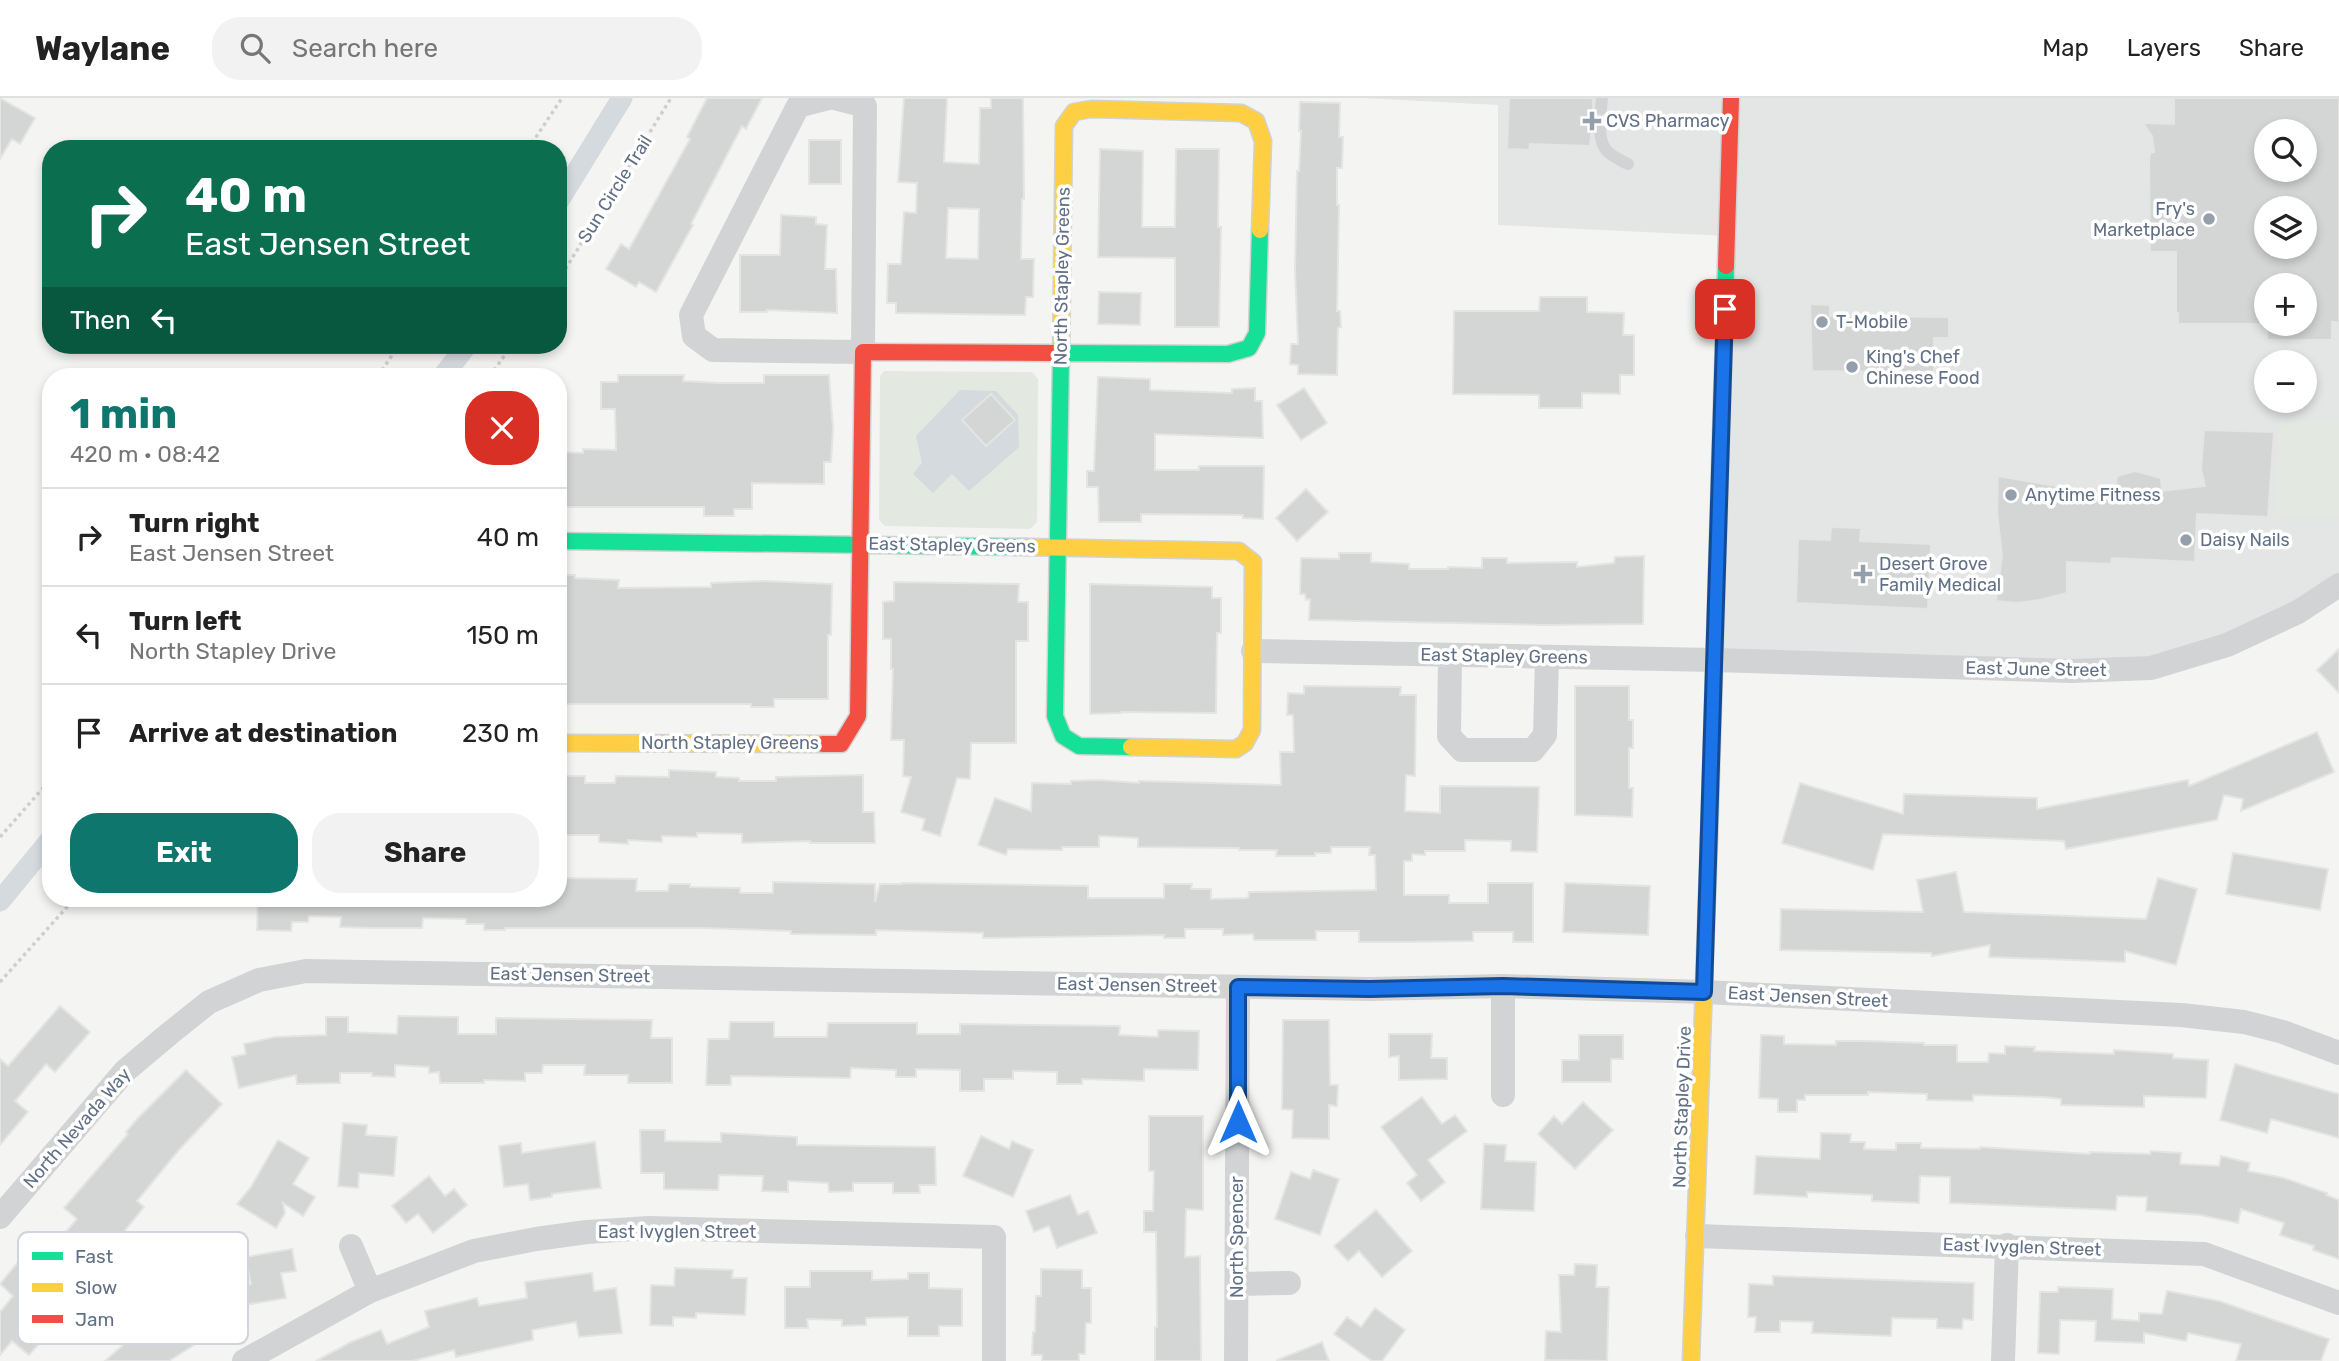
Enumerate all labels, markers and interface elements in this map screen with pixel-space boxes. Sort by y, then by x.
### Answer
search box [212,17,702,80]
text: Waylane [35,29,170,68]
icon: search [236,29,274,67]
text: Search here [292,33,438,64]
text: Map [2042,34,2089,62]
text: Layers [2127,34,2201,62]
text: Share [2239,34,2304,62]
place label: CVS Pharmacy [1606,110,1730,132]
marker: CVS Pharmacy [1584,113,1600,129]
map controls [2254,119,2317,413]
button: search [2254,119,2317,182]
street label: Sun Circle Trail [573,131,657,247]
text: 40 m [185,166,307,224]
icon: right [70,168,161,259]
street label: North Stapley Greens [1049,187,1075,365]
button: layers [2254,196,2317,259]
place label: Fry's Marketplace [2093,198,2195,241]
marker: Fry's Marketplace [2201,211,2217,227]
text: East Jensen Street [185,225,470,263]
button: + [2254,273,2317,336]
pin [1695,279,1755,339]
icon: arrive [1706,290,1744,328]
icon: left [145,301,183,339]
text: Then [70,305,131,336]
place label: T-Mobile [1836,311,1908,333]
marker: T-Mobile [1814,314,1830,330]
place label: King's Chef Chinese Food [1866,346,1980,389]
button: − [2254,350,2317,413]
marker: King's Chef Chinese Food [1844,359,1860,375]
text: 1 min [70,389,177,439]
button: close [465,391,539,465]
text: 420 m · 08:42 [70,440,220,468]
place label: Anytime Fitness [2025,484,2161,506]
marker: Anytime Fitness [2003,487,2019,503]
text: Turn right [129,508,259,539]
icon: right [70,518,108,556]
text: 40 m [477,522,539,553]
place label: Daisy Nails [2200,529,2290,551]
marker: Daisy Nails [2178,532,2194,548]
street label: East Stapley Greens [868,533,1036,557]
text: East Jensen Street [129,539,334,567]
place label: Desert Grove Family Medical [1879,553,2001,596]
marker: Desert Grove Family Medical [1853,564,1873,584]
text: Turn left [129,606,241,637]
icon: left [70,616,108,654]
text: 150 m [466,620,539,651]
text: North Stapley Drive [129,637,336,665]
street label: East Stapley Greens [1420,644,1588,668]
street label: East June Street [1965,657,2107,681]
icon: arrive [70,714,108,752]
text: Arrive at destination [129,718,397,749]
text: 230 m [462,718,539,749]
street label: North Stapley Greens [641,732,819,754]
button: Exit [70,813,298,893]
button: Share [312,813,539,893]
street label: East Jensen Street [490,963,650,987]
street label: East Jensen Street [1057,973,1217,997]
street label: East Jensen Street [1727,982,1889,1012]
street label: North Stapley Drive [1668,1026,1696,1188]
street label: North Nevada Way [19,1063,135,1193]
position arrow [1201,1085,1275,1159]
street label: North Spencer [1226,1176,1248,1298]
street label: East Ivyglen Street [598,1221,756,1243]
legend [18,1232,248,1344]
street label: East Ivyglen Street [1942,1233,2102,1261]
text: Fast [75,1245,114,1268]
text: Slow [75,1276,117,1299]
text: Jam [75,1308,114,1331]

